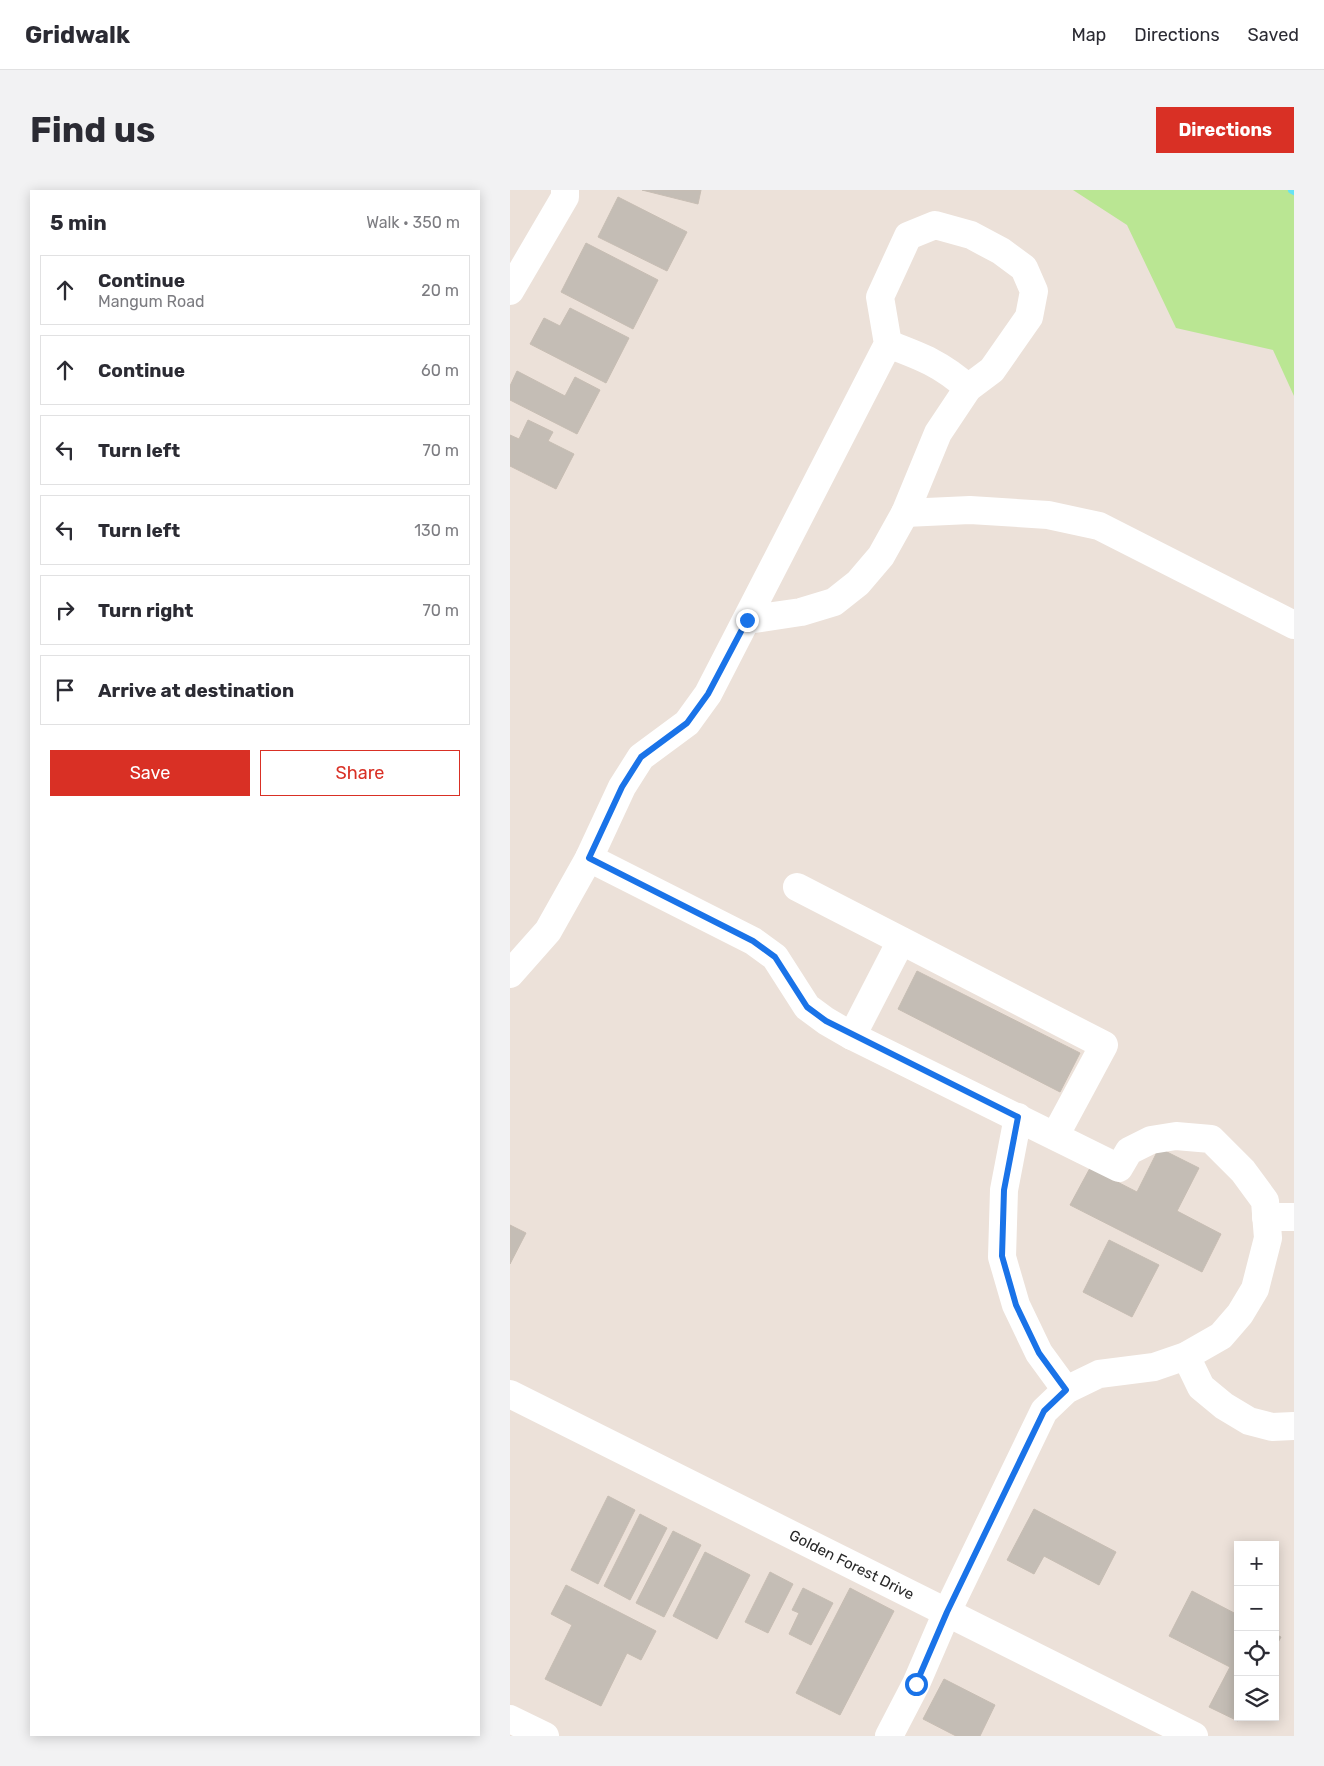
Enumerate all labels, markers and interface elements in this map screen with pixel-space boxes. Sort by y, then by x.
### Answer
text: Gridwalk [25,21,130,49]
text: Map [1071,24,1106,46]
text: Directions [1134,24,1220,46]
text: Saved [1248,24,1299,46]
button: Directions [1156,107,1294,153]
text: Find us [30,109,155,151]
text: 5 min [50,210,107,235]
text: Walk · 350 m [366,213,460,232]
text: Continue [98,269,185,292]
icon: ahead [51,276,79,304]
text: 20 m [421,281,459,300]
text: Mangum Road [98,292,204,311]
icon: ahead [51,356,79,384]
text: Continue [98,359,185,382]
text: 60 m [421,361,459,380]
icon: left [51,436,79,464]
text: Turn left [98,439,180,462]
text: 70 m [422,441,459,460]
icon: left [51,516,79,544]
text: Turn left [98,519,180,542]
text: 130 m [414,521,459,540]
icon: right [51,596,79,624]
text: Turn right [98,599,193,622]
text: 70 m [422,601,459,620]
route end [736,609,759,632]
icon: arrive [51,676,79,704]
text: Arrive at destination [98,679,294,702]
button: Save [50,750,250,796]
button: Share [260,750,460,796]
street label: Golden Forest Drive [786,1526,917,1604]
map controls [1234,1541,1279,1721]
button: + [1234,1541,1279,1586]
button: − [1234,1586,1279,1631]
button: locate [1234,1631,1279,1676]
route start [905,1673,928,1696]
button: layers [1234,1676,1279,1721]

